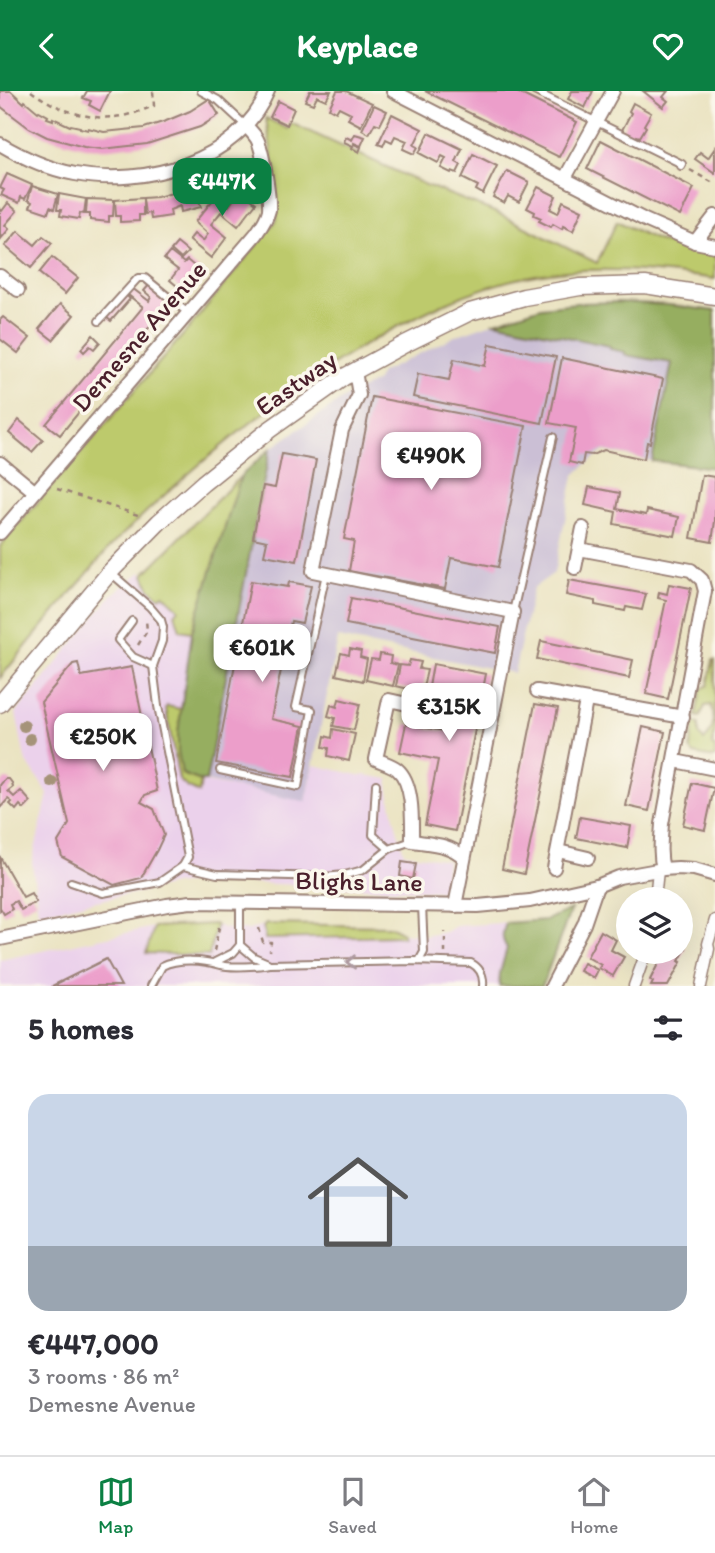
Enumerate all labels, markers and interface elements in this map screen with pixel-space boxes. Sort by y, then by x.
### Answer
icon: back [28,27,66,65]
text: Keyplace [297,27,418,65]
icon: heart [649,27,687,65]
pin: €447K [173,159,271,218]
text: €447K [189,167,255,195]
street label: Demesne Avenue [65,254,213,418]
street label: Eastway [249,344,343,422]
pin: €490K [382,433,480,492]
text: €490K [397,441,465,469]
pin: €601K [213,625,311,684]
text: €601K [230,633,294,661]
pin: €315K [400,683,498,743]
text: €315K [417,692,481,720]
pin: €250K [54,713,152,773]
text: €250K [70,722,136,750]
street label: Blighs Lane [295,864,423,898]
map controls [616,887,693,964]
button: layers [616,887,693,964]
one-way arrow [345,954,356,970]
icon: filters [649,1009,687,1047]
text: 5 homes [28,1010,134,1047]
icon: home [295,1139,421,1265]
text: €447,000 [28,1325,159,1362]
text: 3 rooms · 86 m² [28,1362,180,1390]
text: Demesne Avenue [28,1390,196,1418]
tab: Map [97,1473,135,1538]
tab: Saved [328,1473,377,1538]
tab: Home [570,1473,618,1538]

